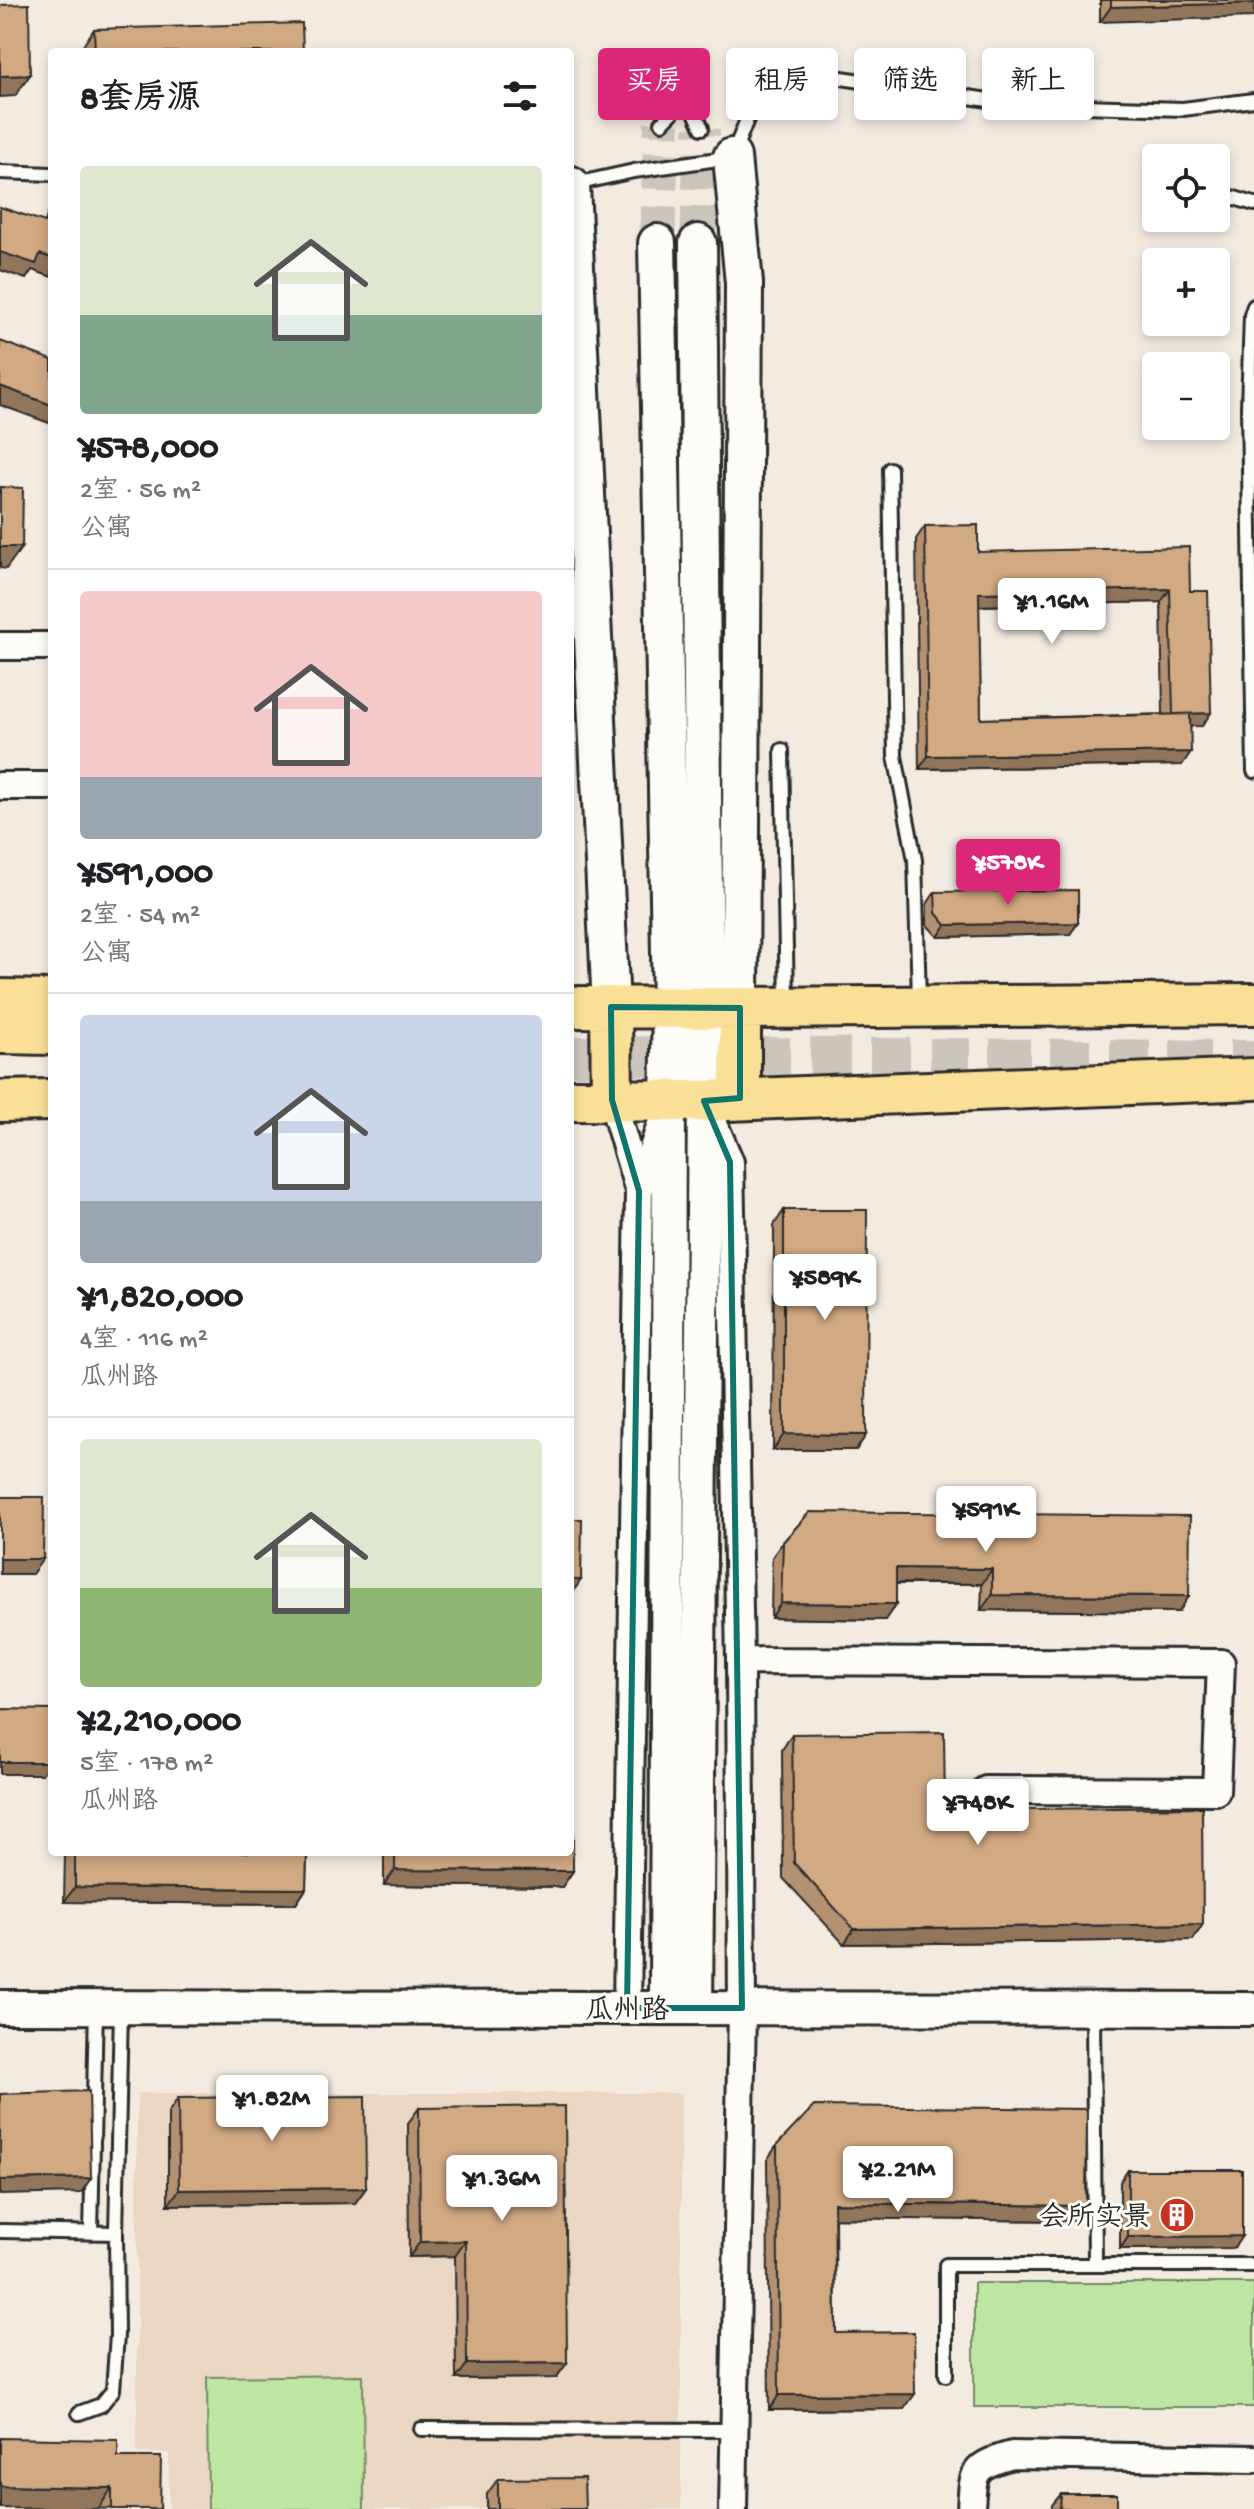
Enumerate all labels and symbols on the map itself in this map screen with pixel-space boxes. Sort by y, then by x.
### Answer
pin: ¥1.16M [987,578,1117,646]
pin: ¥578K [952,839,1064,907]
pin: ¥589K [769,1254,881,1322]
pin: ¥591K [930,1486,1042,1554]
pin: ¥748K [922,1779,1034,1847]
street label: 瓜州路 [585,1994,669,2029]
pin: ¥1.82M [207,2075,337,2143]
pin: ¥2.21M [833,2146,963,2214]
pin: ¥1.36M [437,2155,567,2223]
building icon: 会所实景 [1158,2196,1196,2234]
place label: 会所实景 [1039,2201,1151,2236]

